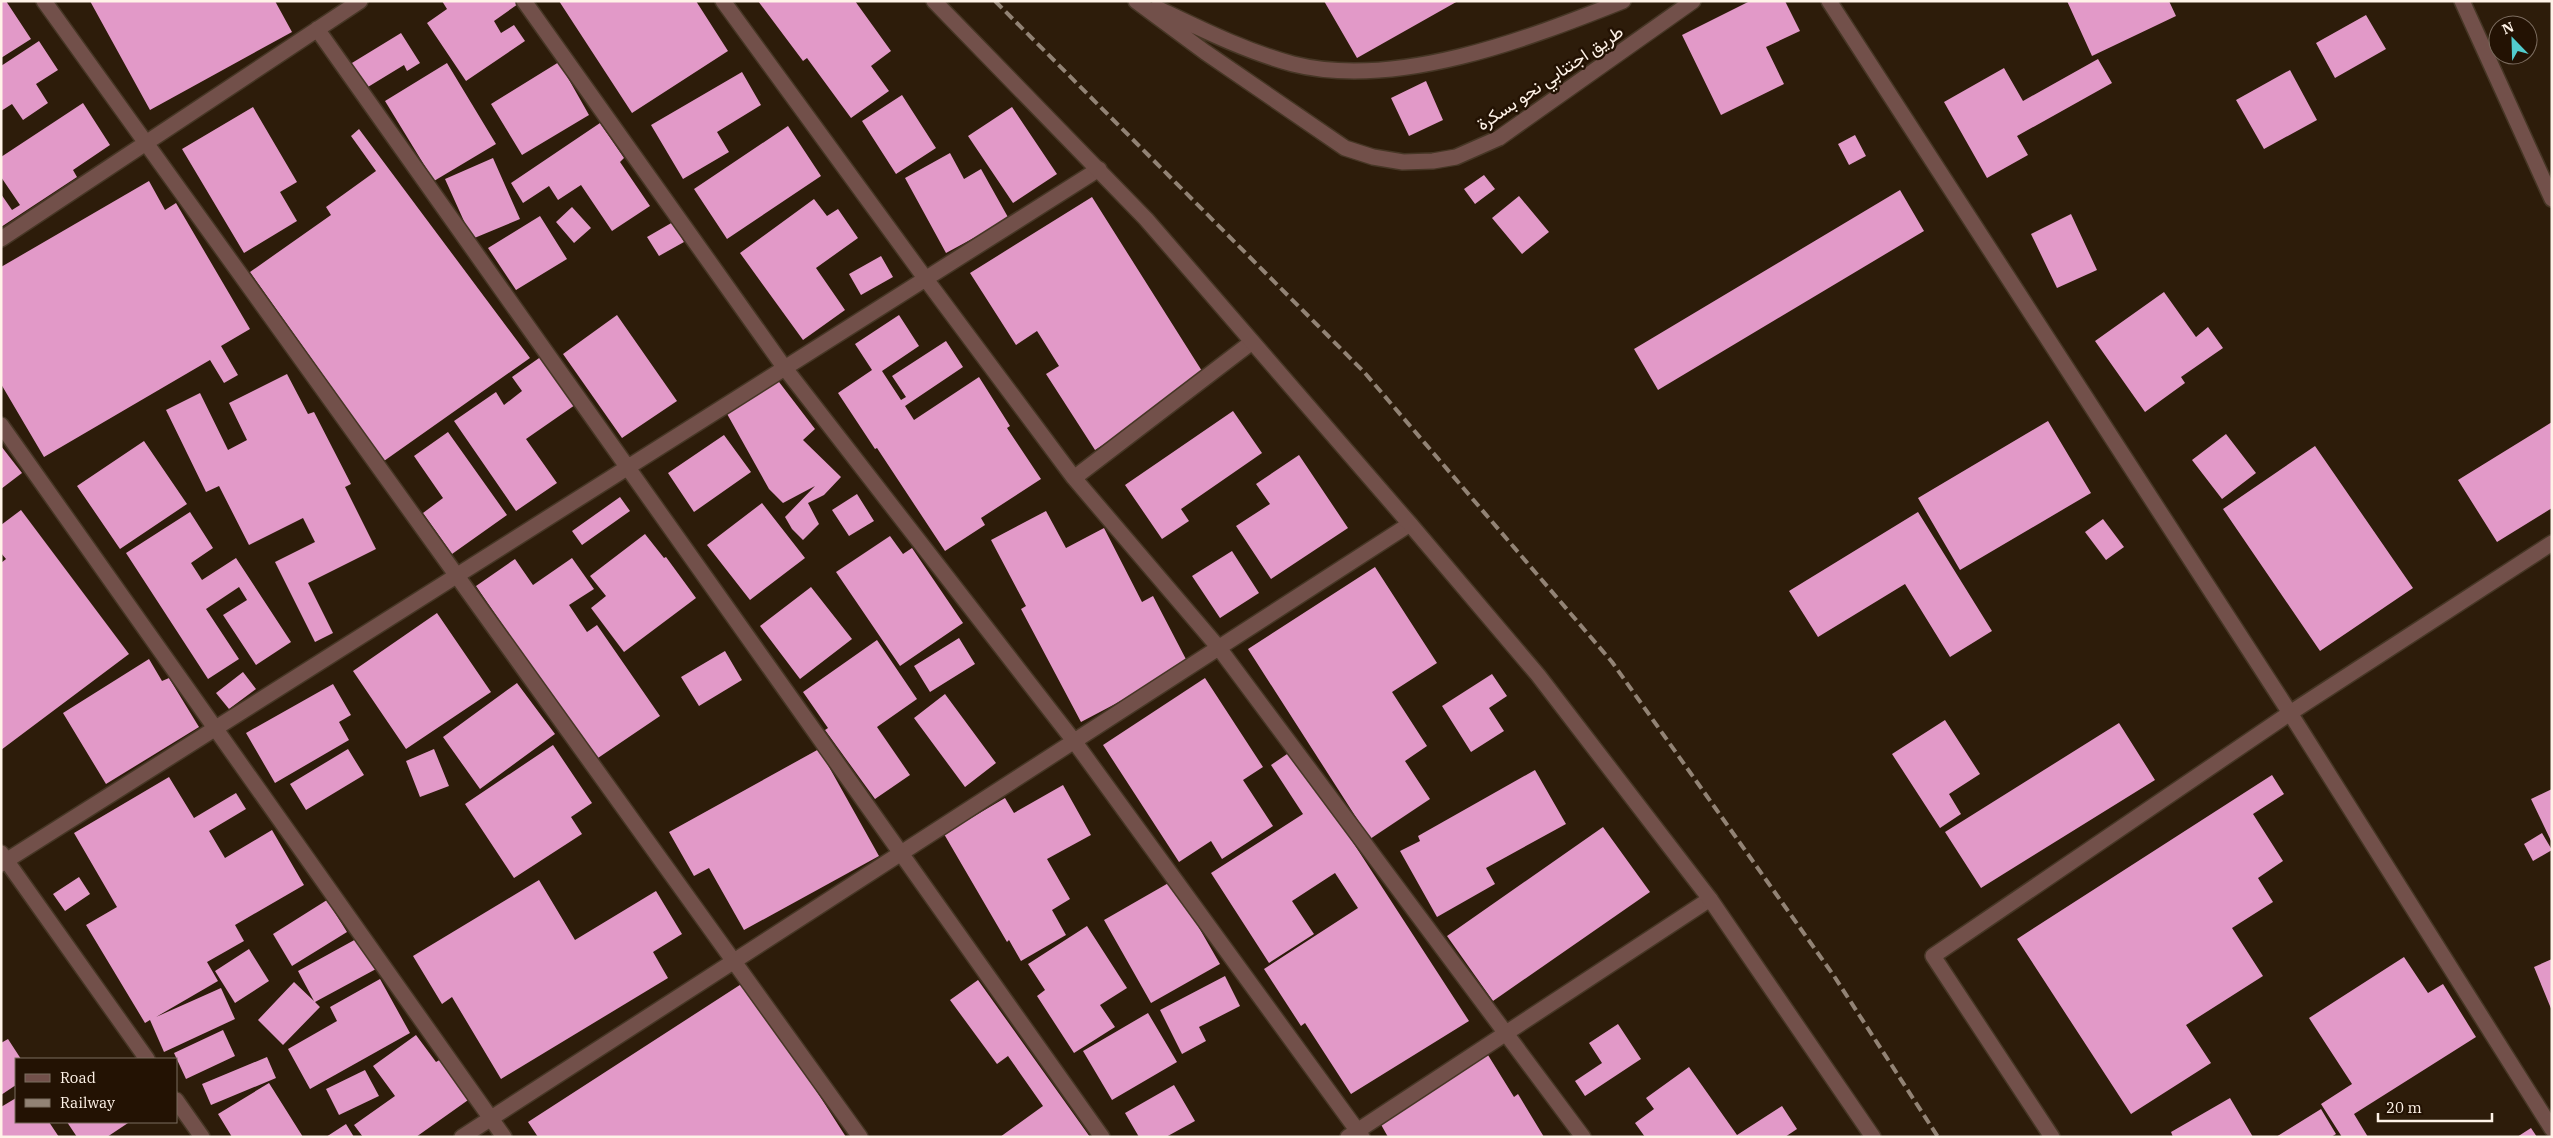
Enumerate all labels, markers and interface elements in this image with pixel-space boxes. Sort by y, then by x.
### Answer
north arrow [2488,15,2538,65]
text: N [2499,18,2517,38]
street label: طريق اجتنابي نحو بسكرة [1472,20,1630,139]
legend [15,1058,178,1123]
text: Road [60,1068,96,1087]
scale bar [2378,1090,2492,1122]
text: Railway [60,1093,115,1112]
text: 20 m [2386,1098,2422,1117]

